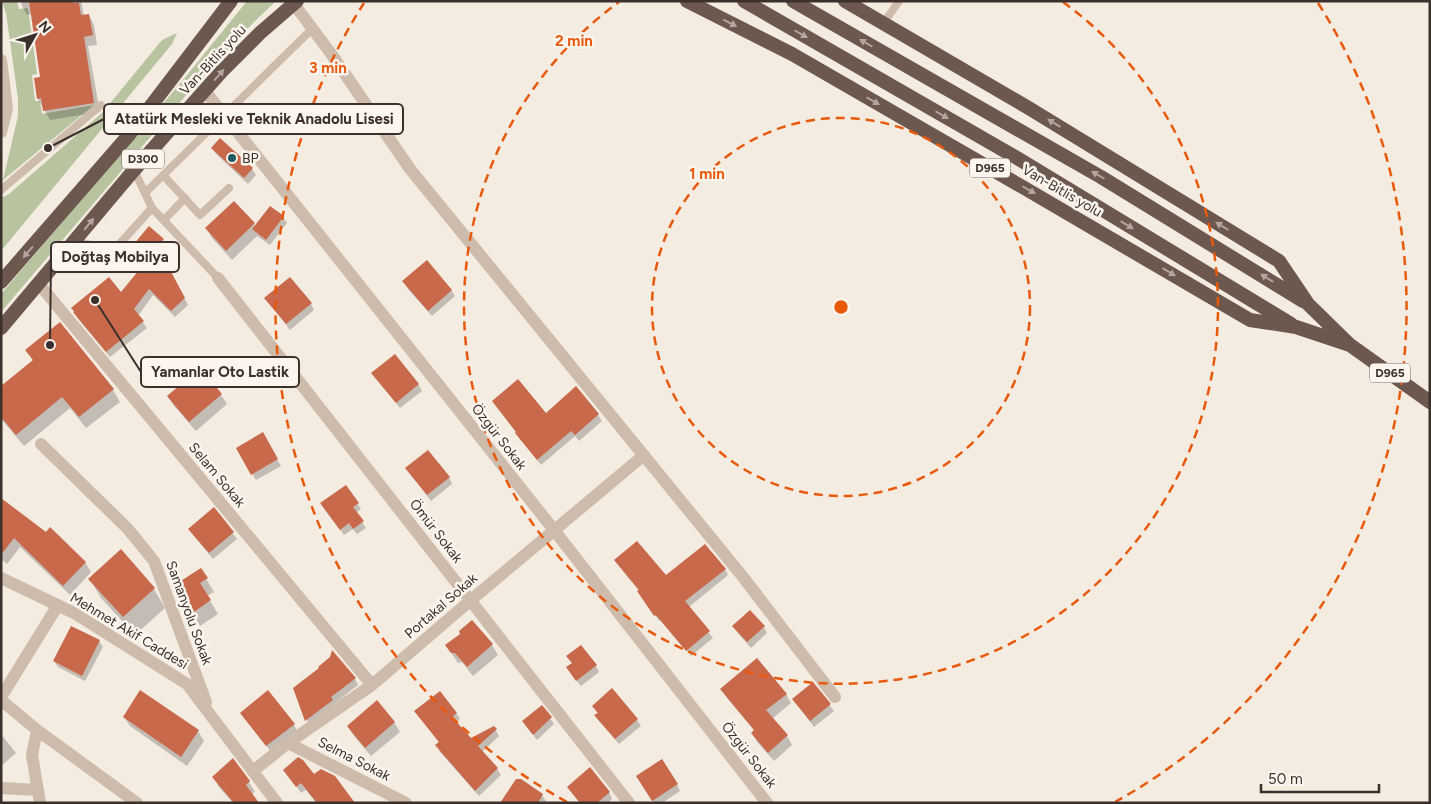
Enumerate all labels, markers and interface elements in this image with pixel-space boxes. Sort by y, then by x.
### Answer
north arrow [10,10,60,60]
text: N [35,18,55,37]
one-way arrow [723,19,737,27]
street label: Van-Bitlis yolu [176,21,250,99]
one-way arrow [794,30,809,38]
text: 2 min [555,32,593,50]
one-way arrow [859,38,873,47]
text: 3 min [309,59,347,77]
one-way arrow [213,69,225,81]
one-way arrow [866,96,879,105]
callout: Atatürk Mesleki ve Teknik Anadolu Lisesi [104,104,403,134]
text: Atatürk Mesleki ve Teknik Anadolu Lisesi [114,110,394,128]
one-way arrow [936,110,949,119]
one-way arrow [1047,119,1060,128]
road number: D300 [122,150,164,168]
place label: BP [242,150,259,167]
marker: BP [226,152,238,164]
road number: D965 [970,158,1010,178]
street label: Van-Bitlis yolu [1019,161,1105,221]
text: 1 min [689,165,725,183]
one-way arrow [1092,171,1105,180]
one-way arrow [1022,186,1035,195]
one-way arrow [84,218,95,231]
one-way arrow [1121,220,1134,229]
one-way arrow [1216,221,1229,231]
callout: Doğtaş Mobilya [51,242,179,272]
one-way arrow [22,245,33,258]
text: Doğtaş Mobilya [61,248,169,266]
one-way arrow [1163,268,1176,277]
one-way arrow [1260,273,1273,283]
centre of rings [832,298,850,316]
callout: Yamanlar Oto Lastik [141,357,299,387]
text: Yamanlar Oto Lastik [151,363,289,381]
road number: D965 [1370,363,1410,382]
street label: Özgür Sokak [468,401,530,474]
street label: Selam Sokak [185,439,249,511]
street label: Ömür Sokak [406,496,466,566]
street label: Samanyolu Sokak [162,559,216,668]
street label: Portakal Sokak [401,570,481,642]
street label: Mehmet Akif Caddesi [67,589,191,673]
street label: Özgür Sokak [718,719,780,792]
street label: Selma Sokak [315,733,393,785]
scale bar [1261,762,1378,794]
text: 50 m [1268,770,1303,788]

